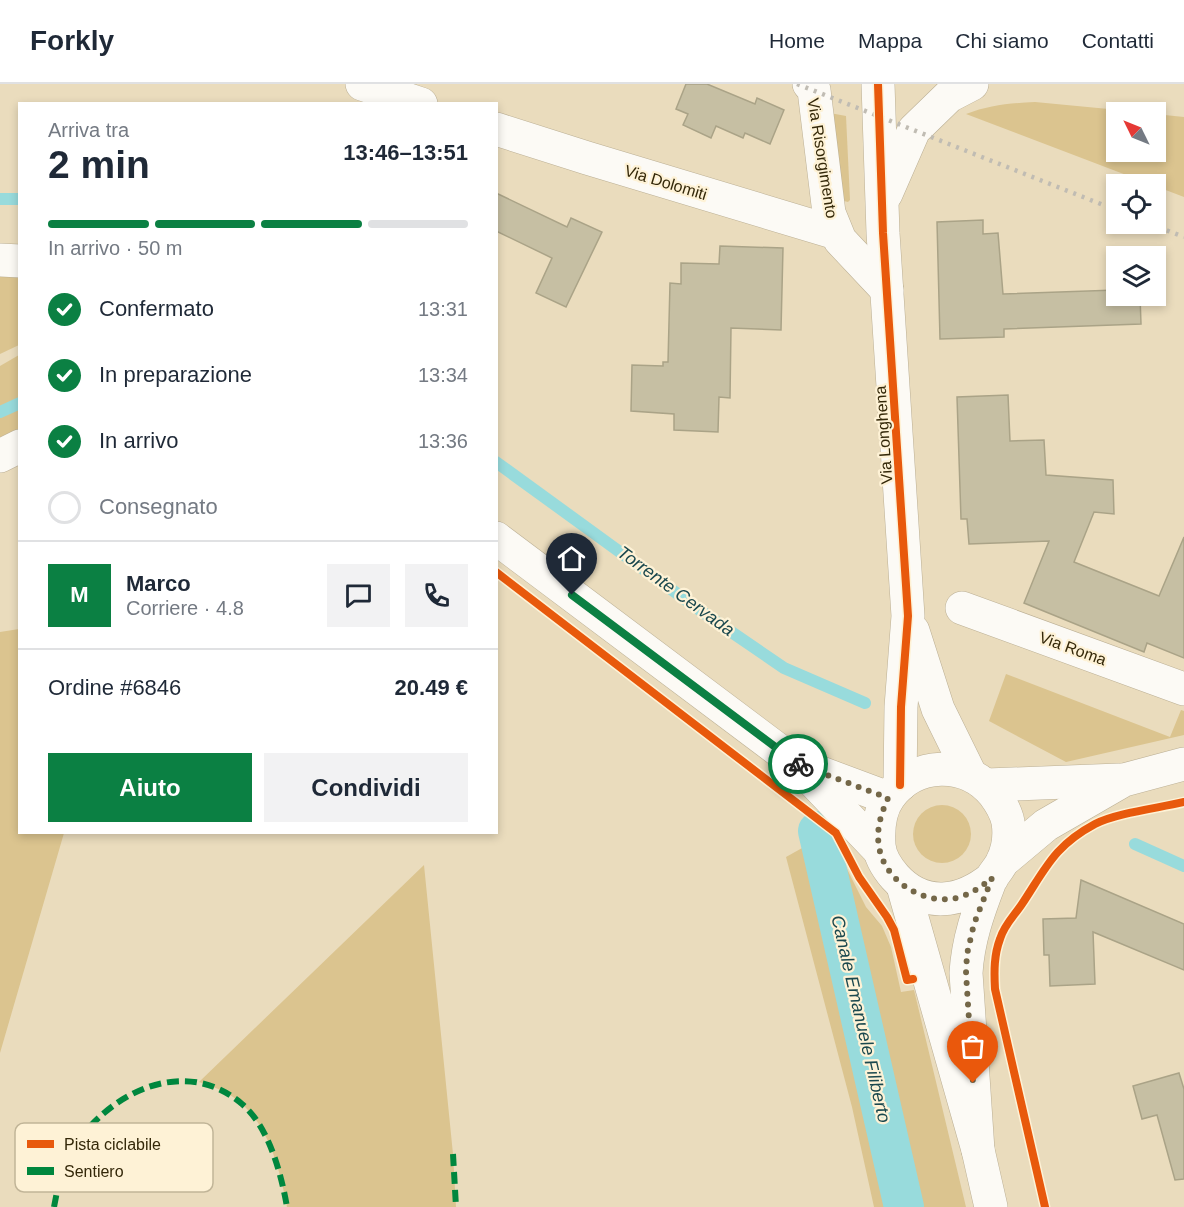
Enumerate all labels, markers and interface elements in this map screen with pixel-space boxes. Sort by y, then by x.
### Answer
text: Forkly [30,25,114,56]
text: Home [769,29,825,52]
text: Mappa [858,29,922,52]
text: Chi siamo [955,29,1049,52]
text: Contatti [1082,29,1154,52]
street label: Via Risorgimento [805,97,840,220]
north arrow [1106,102,1166,162]
map controls [1106,102,1166,306]
text: Arriva tra [48,119,129,141]
text: 13:46–13:51 [343,140,468,165]
text: 2 min [48,143,150,186]
street label: Via Dolomiti [623,162,709,203]
button: locate [1106,174,1166,234]
text: In arrivo · 50 m [48,237,182,259]
button: layers [1106,246,1166,306]
icon: check [48,293,81,326]
text: Confermato [99,296,214,321]
text: 13:31 [418,298,468,320]
icon: check [48,359,81,392]
text: In preparazione [99,362,252,387]
text: 13:34 [418,364,468,386]
street label: Via Longhena [872,385,895,485]
icon: check [48,425,81,458]
text: In arrivo [99,428,178,453]
text: 13:36 [418,430,468,452]
text: Consegnato [99,494,218,519]
pin [546,533,597,595]
icon: home [555,542,588,575]
water label: Torrente Cervada [614,542,738,640]
button: chat [327,564,390,627]
button: phone [405,564,468,627]
text: Marco [126,571,191,596]
text: M [70,582,89,607]
text: Corriere · 4.8 [126,597,244,619]
street label: Via Roma [1037,629,1109,668]
text: Ordine #6846 [48,675,181,700]
text: 20.49 € [395,675,468,700]
courier [768,734,828,794]
icon: bike [782,748,815,781]
button: Aiuto [48,753,252,822]
button: Condividi [264,753,468,822]
water label: Canale Emanuele Filiberto [827,913,895,1125]
pin [947,1021,998,1083]
icon: bag [956,1030,989,1063]
legend [15,1123,213,1192]
text: Pista ciclabile [64,1136,161,1153]
text: Sentiero [64,1163,124,1180]

